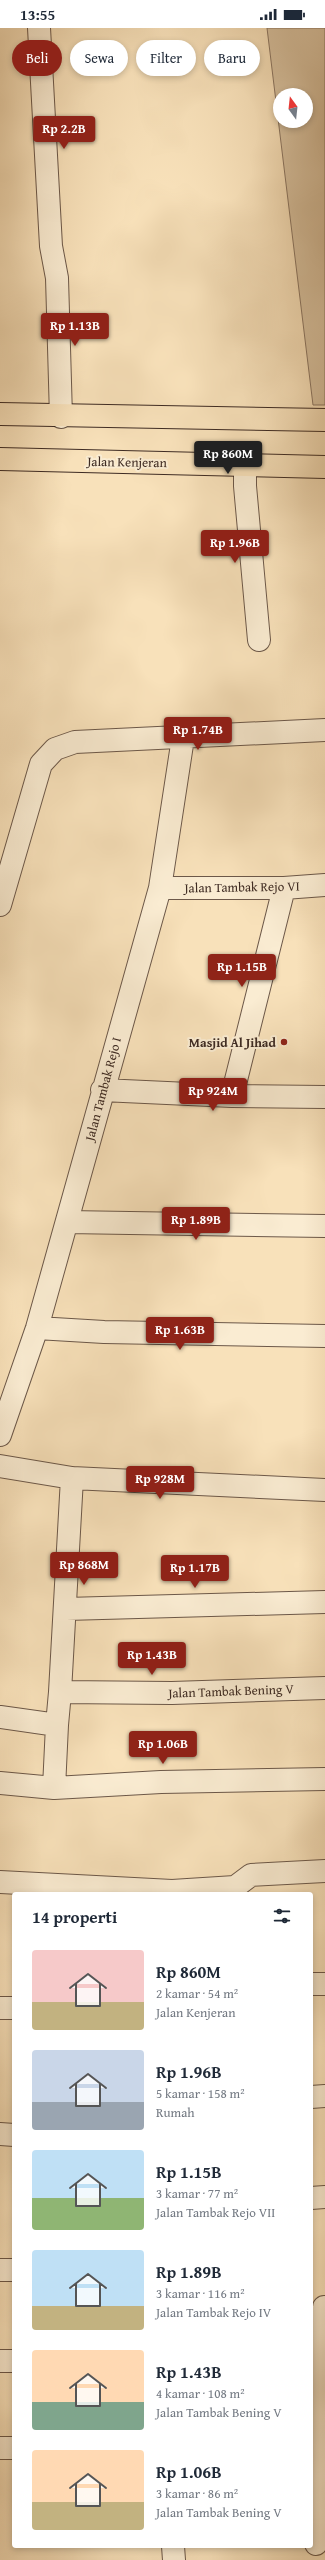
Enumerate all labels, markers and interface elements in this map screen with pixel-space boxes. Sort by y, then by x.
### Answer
text: 13:55 [20,4,55,25]
chip: Beli [12,40,62,76]
chip: Sewa [70,40,128,76]
chip: Filter [136,40,196,76]
chip: Baru [204,40,260,76]
north arrow [273,88,313,128]
map controls [273,88,313,128]
pin: Rp 2.2B [27,116,101,150]
text: Rp 2.2B [42,119,86,138]
pin: Rp 1.13B [34,313,116,347]
text: Rp 1.13B [50,316,100,335]
pin: Rp 860M [191,441,265,475]
text: Rp 860M [203,444,253,463]
street label: Jalan Kenjeran [85,452,168,472]
pin: Rp 1.96B [194,530,276,564]
text: Rp 1.96B [210,533,260,552]
pin: Rp 1.74B [157,717,239,751]
text: Rp 1.74B [173,720,223,739]
street label: Jalan Tambak Rejo VI [182,876,300,898]
pin: Rp 1.15B [201,954,283,988]
text: Rp 1.15B [217,957,267,976]
place label: Masjid Al Jihad [189,1033,277,1052]
street label: Jalan Tambak Rejo I [80,1035,126,1145]
marker: Masjid Al Jihad [279,1037,289,1047]
pin: Rp 924M [176,1078,250,1112]
text: Rp 924M [188,1081,238,1100]
pin: Rp 1.89B [155,1207,237,1241]
text: Rp 1.89B [171,1210,221,1229]
pin: Rp 1.63B [139,1317,221,1351]
text: Rp 1.63B [155,1320,205,1339]
pin: Rp 928M [123,1466,197,1500]
text: Rp 928M [135,1469,185,1488]
pin: Rp 868M [47,1552,121,1586]
text: Rp 868M [59,1555,109,1574]
pin: Rp 1.17B [154,1555,236,1589]
text: Rp 1.17B [170,1558,220,1577]
pin: Rp 1.43B [111,1642,193,1676]
text: Rp 1.43B [127,1645,177,1664]
street label: Jalan Tambak Bening V [166,1679,295,1703]
pin: Rp 1.06B [122,1731,204,1765]
text: Rp 1.06B [138,1734,188,1753]
text: 14 properti [32,1904,117,1929]
icon: filters [271,1905,293,1927]
text: Rp 860M [156,1959,221,1984]
icon: home [64,1966,112,2014]
text: 2 kamar · 54 m² [156,1984,238,2003]
text: Jalan Kenjeran [156,2003,236,2022]
text: Rp 1.96B [156,2059,222,2084]
icon: home [64,2066,112,2114]
text: 5 kamar · 158 m² [156,2084,245,2103]
text: Rumah [156,2103,195,2122]
text: Rp 1.15B [156,2159,222,2184]
icon: home [64,2166,112,2214]
text: 3 kamar · 77 m² [156,2184,238,2203]
text: Jalan Tambak Rejo VII [156,2203,275,2222]
text: Rp 1.89B [156,2259,222,2284]
icon: home [64,2266,112,2314]
text: 3 kamar · 116 m² [156,2284,245,2303]
text: Jalan Tambak Rejo IV [156,2303,271,2322]
text: Rp 1.43B [156,2359,222,2384]
icon: home [64,2366,112,2414]
text: 4 kamar · 108 m² [156,2384,245,2403]
text: Jalan Tambak Bening V [156,2403,282,2422]
text: Rp 1.06B [156,2459,222,2484]
icon: home [64,2466,112,2514]
text: 3 kamar · 86 m² [156,2484,238,2503]
text: Jalan Tambak Bening V [156,2503,282,2522]

